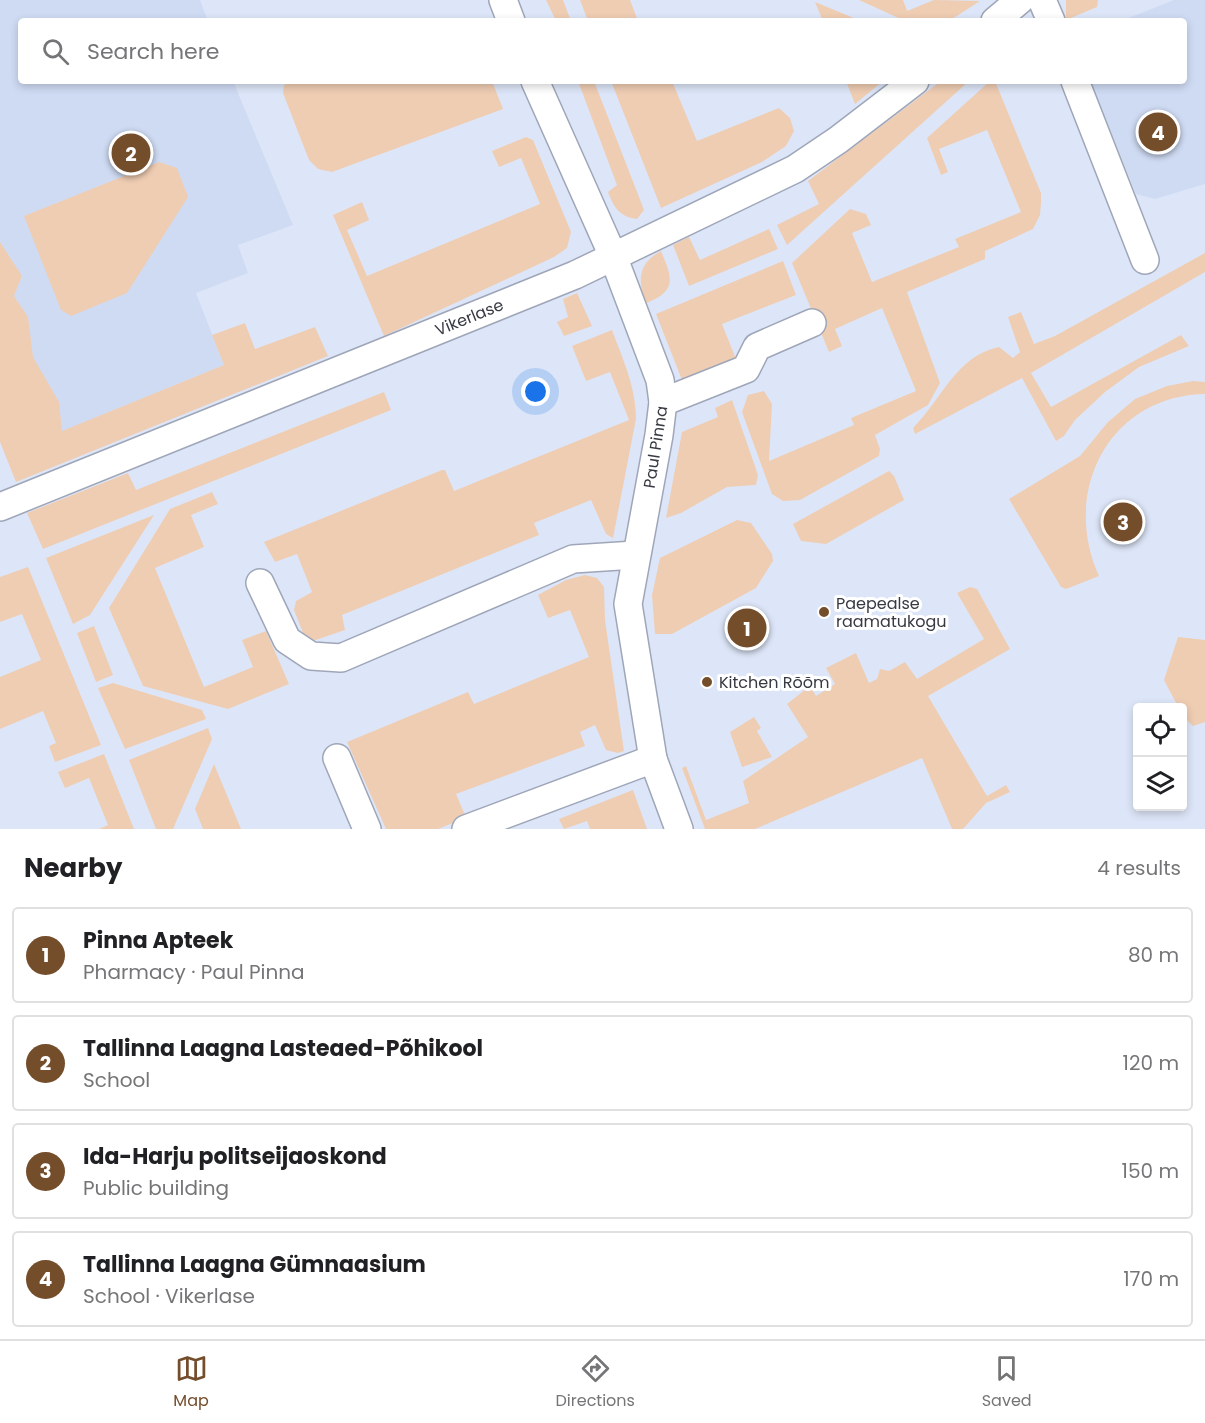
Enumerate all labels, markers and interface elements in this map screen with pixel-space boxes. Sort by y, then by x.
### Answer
search box [18,18,1187,84]
icon: search [39,35,72,68]
text: Search here [87,36,220,67]
pin: 4 [1138,110,1178,154]
pin: 2 [112,130,150,176]
street label: Vikerlase [432,293,507,342]
your location [521,377,550,406]
street label: Paul Pinna [638,404,673,490]
pin: 3 [1104,500,1142,544]
place label: Paepealse raamatukogu [836,592,947,633]
marker: Paepealse raamatukogu [817,605,831,619]
pin: 1 [728,606,766,650]
place label: Kitchen Rõõm [719,671,829,694]
marker: Kitchen Rõõm [700,675,714,689]
map controls [1133,703,1187,811]
button: locate [1133,703,1187,757]
button: layers [1133,757,1187,811]
text: Nearby [24,850,122,886]
text: 4 results [1097,854,1181,882]
text: Pinna Apteek [83,925,233,956]
text: 1 [42,941,49,969]
text: 80 m [1128,941,1179,969]
text: Pharmacy · Paul Pinna [83,958,305,986]
text: Tallinna Laagna Lasteaed-Põhikool [83,1033,483,1064]
text: 2 [40,1049,51,1077]
text: 120 m [1123,1049,1179,1077]
text: School [83,1066,150,1094]
text: Ida-Harju politseijaoskond [83,1141,387,1172]
text: 3 [39,1157,52,1185]
text: 150 m [1122,1157,1179,1185]
text: Public building [83,1174,229,1202]
text: Tallinna Laagna Gümnaasium [83,1249,426,1280]
text: 4 [39,1265,52,1293]
text: 170 m [1123,1265,1179,1293]
text: School · Vikerlase [83,1282,255,1310]
tab: Map [173,1352,209,1413]
tab: Directions [556,1352,635,1413]
tab: Saved [982,1352,1032,1413]

